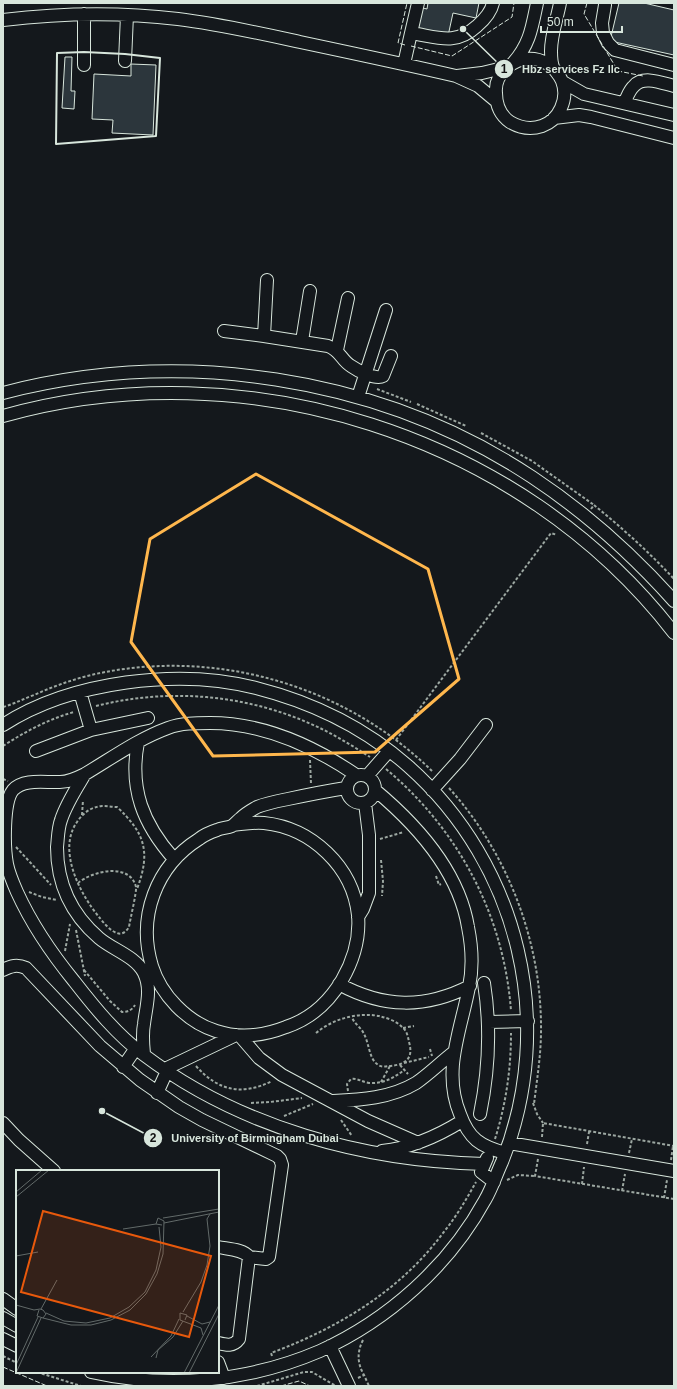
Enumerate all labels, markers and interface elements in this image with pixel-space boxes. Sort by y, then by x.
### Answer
scale bar [541,8,622,34]
text: 50 m [547,15,574,29]
callout: Hbz services Fz llc [494,58,628,81]
text: 1 [501,62,508,76]
text: Hbz services Fz llc [522,63,620,75]
callout: University of Birmingham Dubai [143,1126,347,1149]
text: 2 [150,1131,157,1145]
text: University of Birmingham Dubai [171,1132,339,1144]
inset map [16,1170,219,1373]

